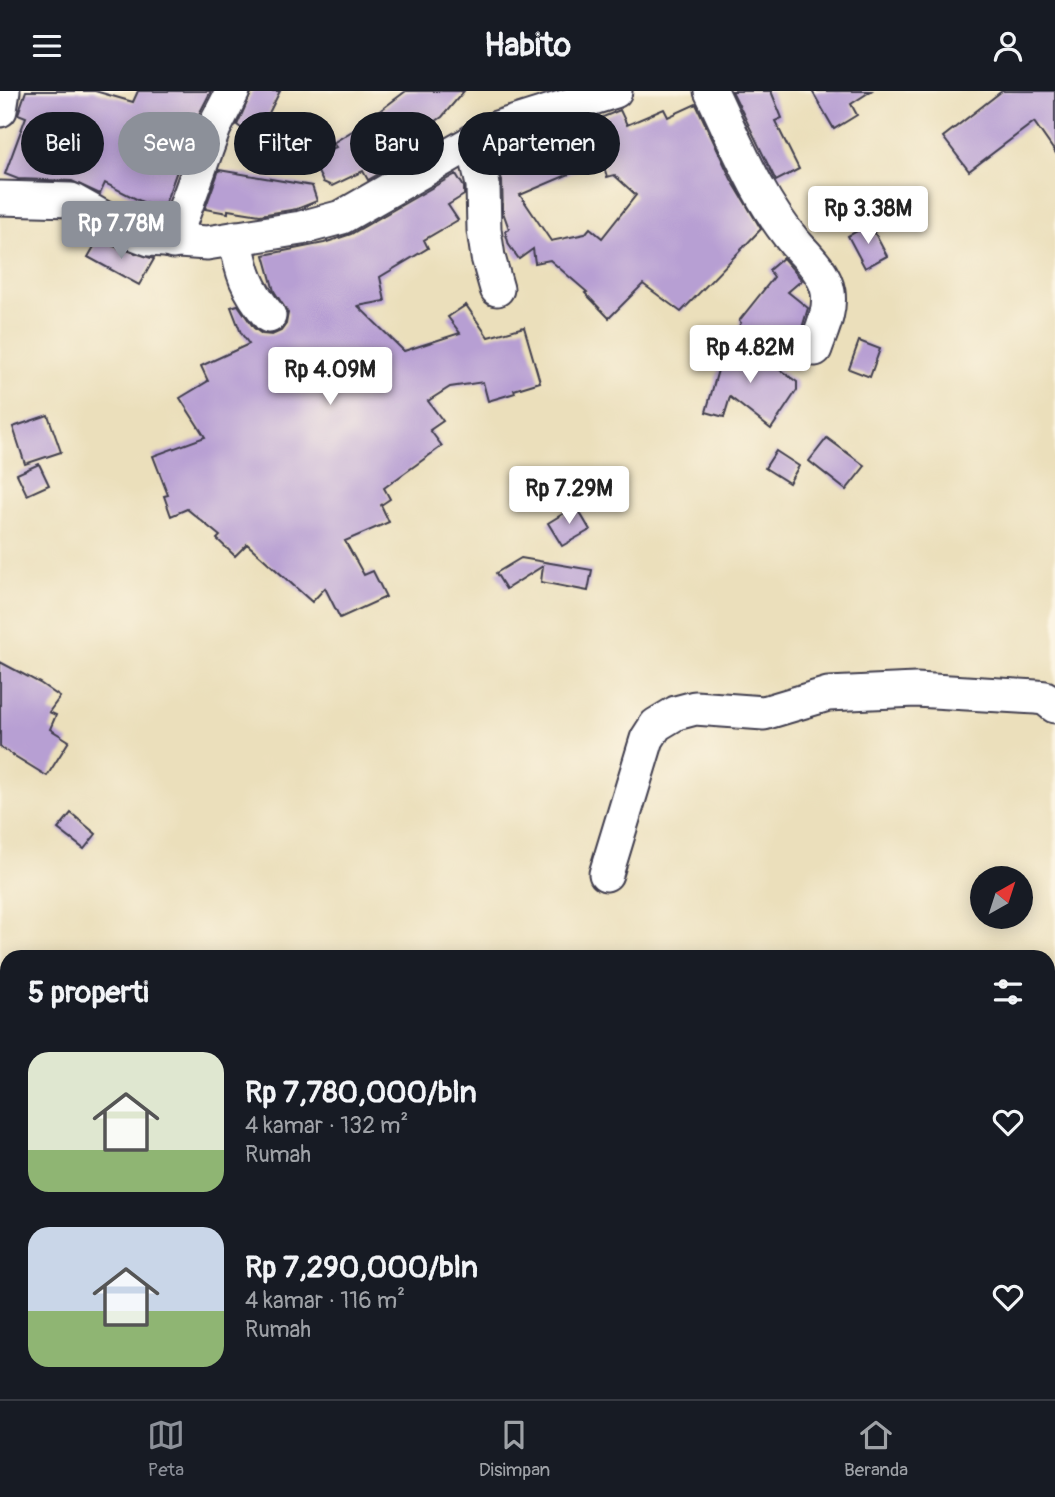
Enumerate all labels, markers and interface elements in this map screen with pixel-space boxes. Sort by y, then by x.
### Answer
text: Habito [484,26,571,66]
icon: menu [28,27,66,65]
icon: person [989,27,1027,65]
chip: Beli [21,112,104,175]
chip: Sewa [118,112,220,175]
chip: Filter [234,112,336,175]
chip: Baru [350,112,444,175]
chip: Apartemen [458,112,620,175]
pin: Rp 3.38M [796,187,940,246]
text: Rp 3.38M [824,194,912,223]
pin: Rp 7.78M [49,201,193,261]
text: Rp 7.78M [78,209,164,238]
pin: Rp 4.82M [678,325,822,385]
text: Rp 4.82M [706,333,794,362]
pin: Rp 4.09M [258,347,402,407]
text: Rp 4.09M [284,355,376,384]
pin: Rp 7.29M [497,467,641,526]
text: Rp 7.29M [525,474,613,503]
north arrow [970,866,1032,929]
map controls [970,866,1033,929]
icon: filters [989,973,1027,1011]
text: 5 properti [28,974,149,1011]
text: Rp 7,780,000/bln [245,1074,477,1111]
icon: home [84,1080,168,1164]
icon: heart [989,1103,1027,1141]
text: 4 kamar · 132 m² [245,1111,408,1140]
text: Rumah [245,1140,311,1169]
text: Rp 7,290,000/bln [245,1249,478,1286]
icon: home [84,1255,168,1339]
icon: heart [989,1278,1027,1316]
text: 4 kamar · 116 m² [245,1286,405,1315]
text: Rumah [245,1315,311,1344]
tab: Peta [147,1416,185,1482]
tab: Disimpan [479,1416,550,1482]
tab: Beranda [844,1416,908,1482]

